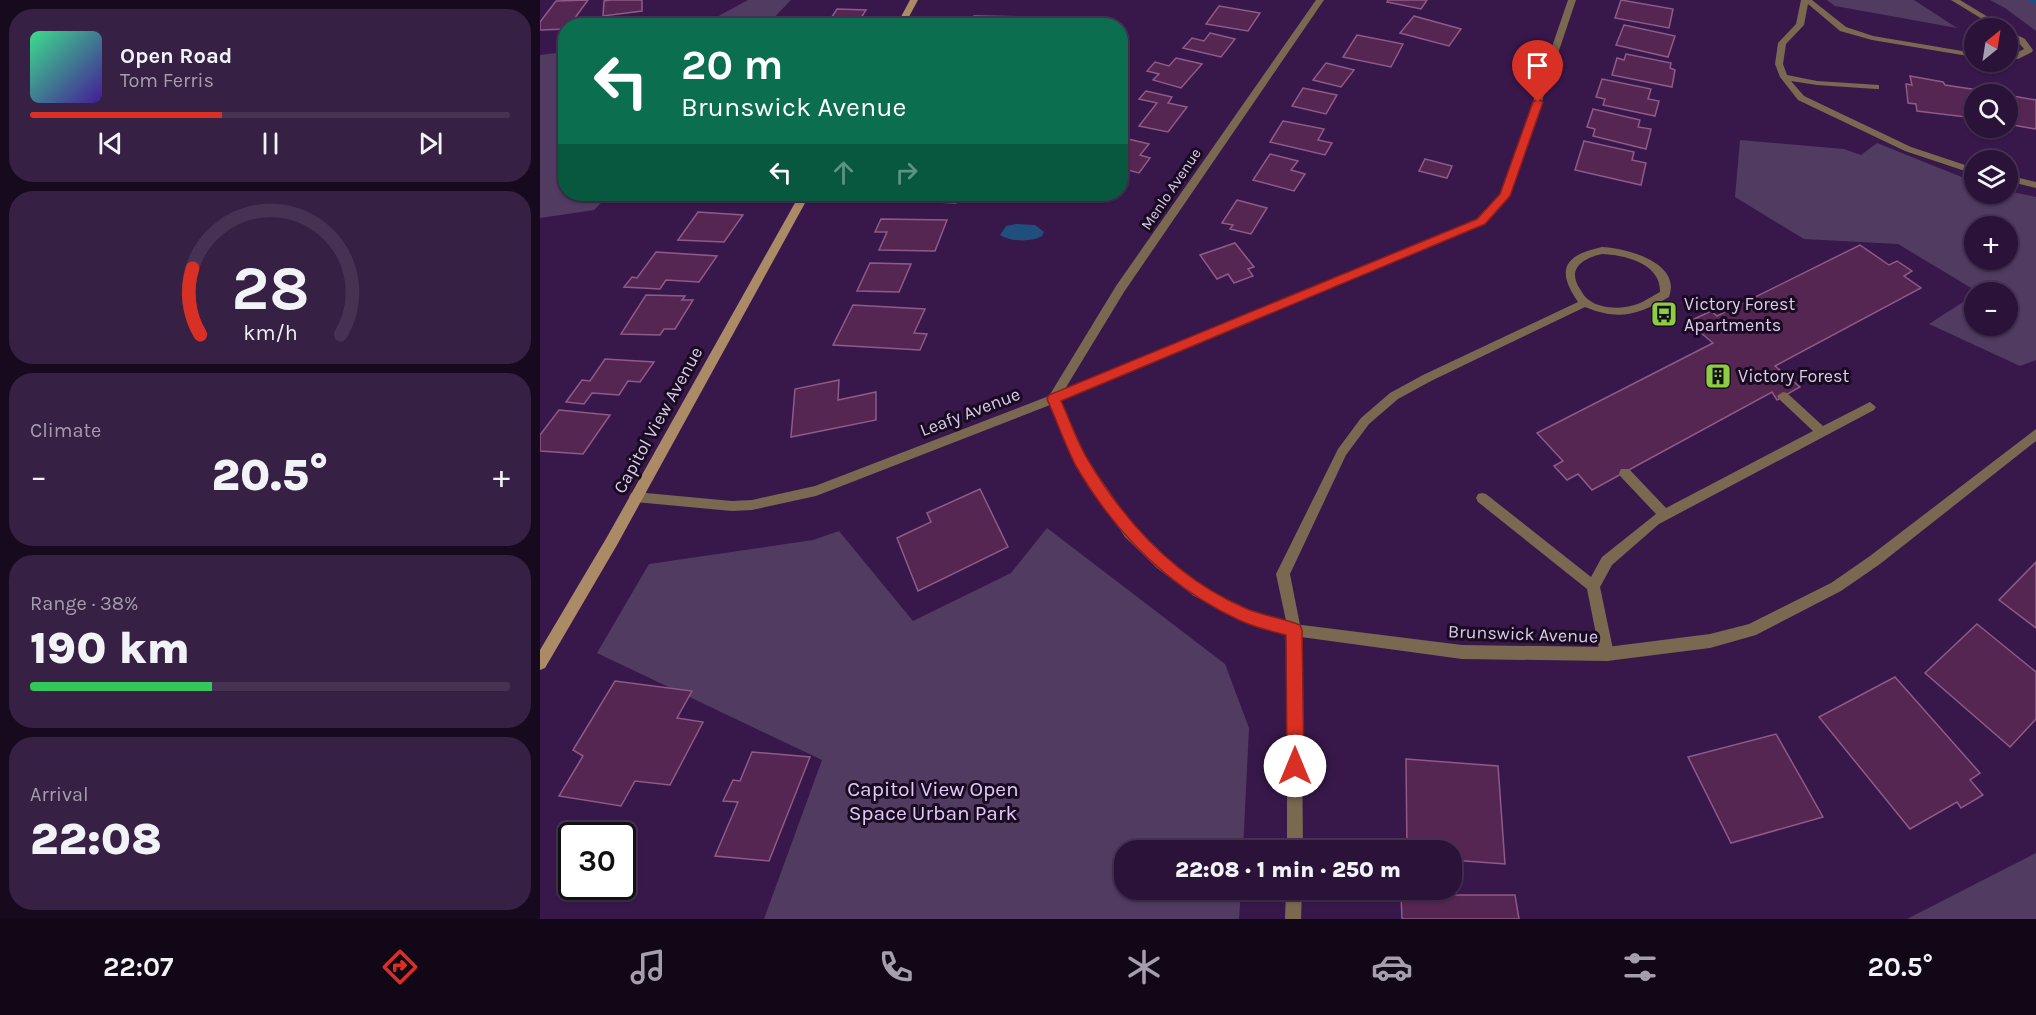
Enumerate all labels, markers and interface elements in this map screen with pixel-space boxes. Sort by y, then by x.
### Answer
north arrow [1964,18,2018,72]
map controls [1964,18,2018,336]
text: 20 m [681,40,783,90]
pin [1512,40,1563,102]
icon: left [582,42,660,120]
text: Open Road [120,43,232,69]
icon: arrive [1521,49,1554,82]
text: Tom Ferris [120,69,214,92]
button: search [1964,84,2018,138]
text: Brunswick Avenue [681,91,906,123]
icon: previous [94,127,127,160]
icon: pause [254,127,287,160]
icon: next [414,127,447,160]
street label: Menlo Avenue [1137,145,1205,233]
button: layers [1964,150,2018,204]
icon: left [764,156,797,189]
icon: ahead [827,156,860,189]
icon: right [890,156,923,189]
button: + [1964,216,2018,270]
text: 28 [231,252,309,325]
button: − [1964,282,2018,336]
place label: Victory Forest Apartments [1684,293,1796,336]
bus stop icon: Victory Forest Apartments [1649,299,1679,329]
text: km/h [243,320,297,345]
street label: Capitol View Avenue [609,343,707,497]
building icon: Victory Forest [1703,361,1733,391]
place label: Victory Forest [1738,365,1850,387]
street label: Leafy Avenue [917,383,1023,441]
text: Climate [30,419,101,442]
text: 20.5° [212,449,328,501]
text: − [30,457,47,495]
text: + [493,457,510,495]
text: Range · 38% [30,592,139,615]
street label: Brunswick Avenue [1448,620,1598,648]
text: 190 km [30,622,190,674]
position arrow [1263,734,1327,798]
park label: Capitol View Open Space Urban Park [847,777,1019,825]
text: Arrival [30,783,89,806]
text: 22:08 [30,813,162,865]
speed limit sign: 30 [558,822,636,900]
text: 22:08 · 1 min · 250 m [1175,857,1401,883]
icon: directions [379,946,421,988]
icon: music [627,946,669,988]
icon: phone [875,946,917,988]
icon: climate [1123,946,1165,988]
icon: car [1371,946,1413,988]
icon: filters [1619,946,1661,988]
text: 22:07 [103,951,173,983]
text: 20.5° [1867,951,1933,983]

